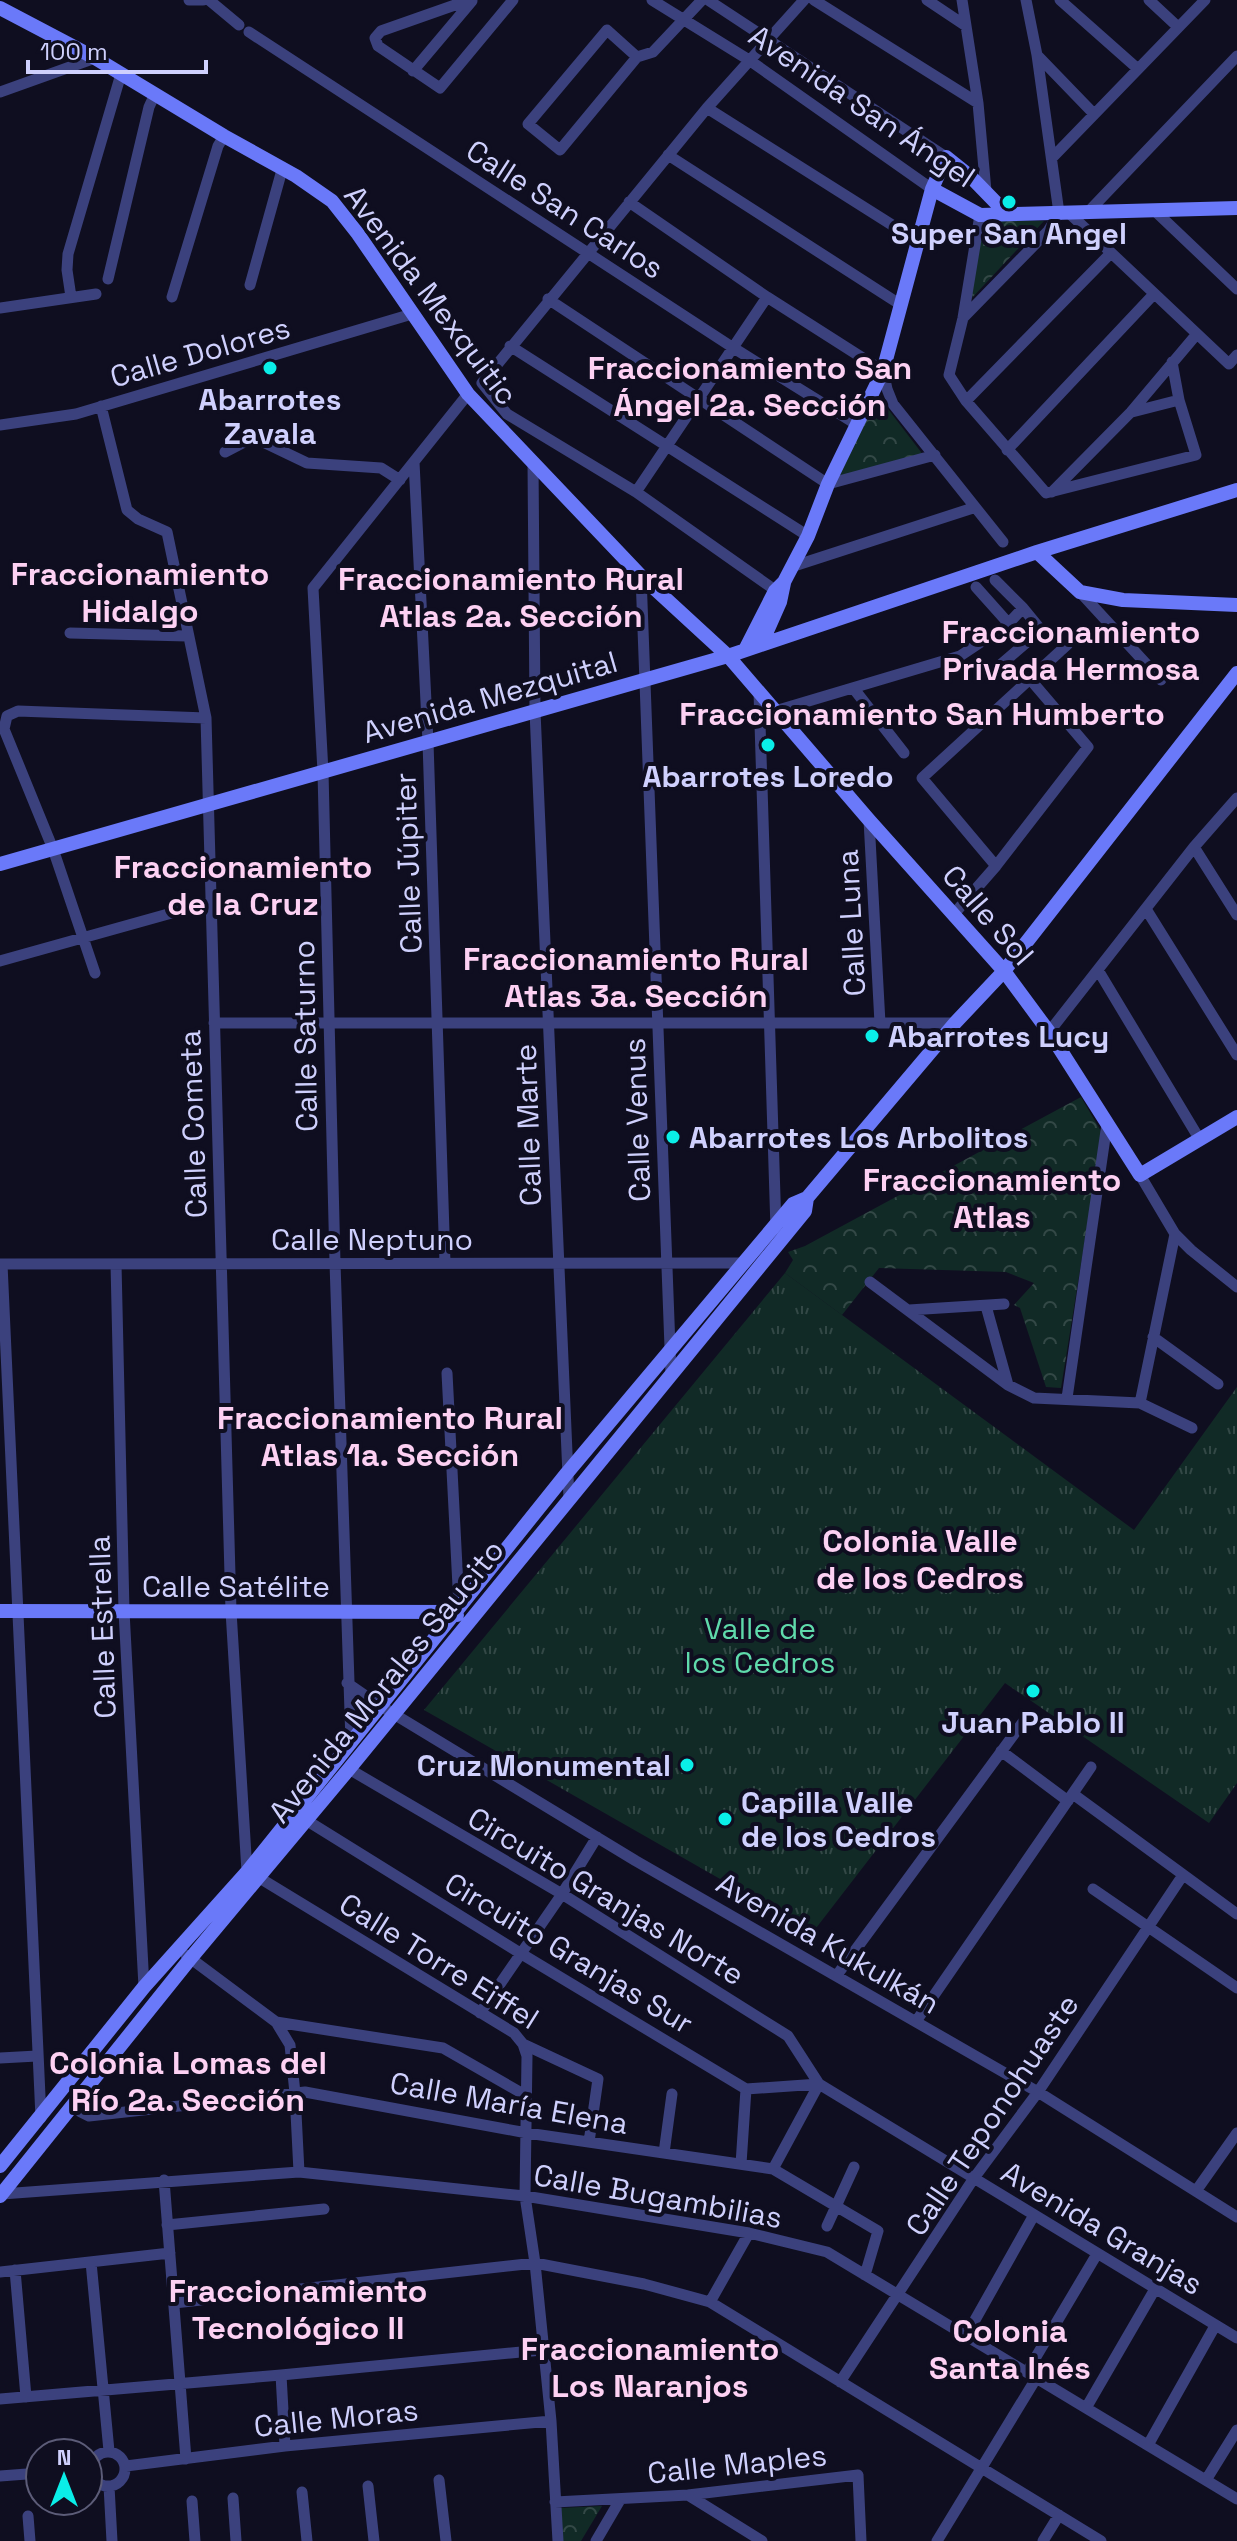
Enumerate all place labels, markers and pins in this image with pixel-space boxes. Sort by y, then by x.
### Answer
marker: Super San Angel [1000,193,1018,211]
place label: Super San Angel [891,214,1127,253]
marker: Abarrotes Zavala [261,359,279,377]
place label: Abarrotes Zavala [199,380,341,453]
marker: Abarrotes Loredo [759,736,777,754]
place label: Abarrotes Loredo [642,757,894,796]
place label: Abarrotes Lucy [888,1017,1109,1056]
marker: Abarrotes Lucy [863,1027,881,1045]
place label: Abarrotes Los Arbolitos [689,1118,1029,1157]
marker: Abarrotes Los Arbolitos [664,1128,682,1146]
marker: Juan Pablo II [1024,1682,1042,1700]
place label: Juan Pablo II [941,1703,1125,1742]
place label: Cruz Monumental [417,1746,671,1785]
marker: Cruz Monumental [678,1756,696,1774]
place label: Capilla Valle de los Cedros [741,1783,936,1856]
marker: Capilla Valle de los Cedros [716,1810,734,1828]

